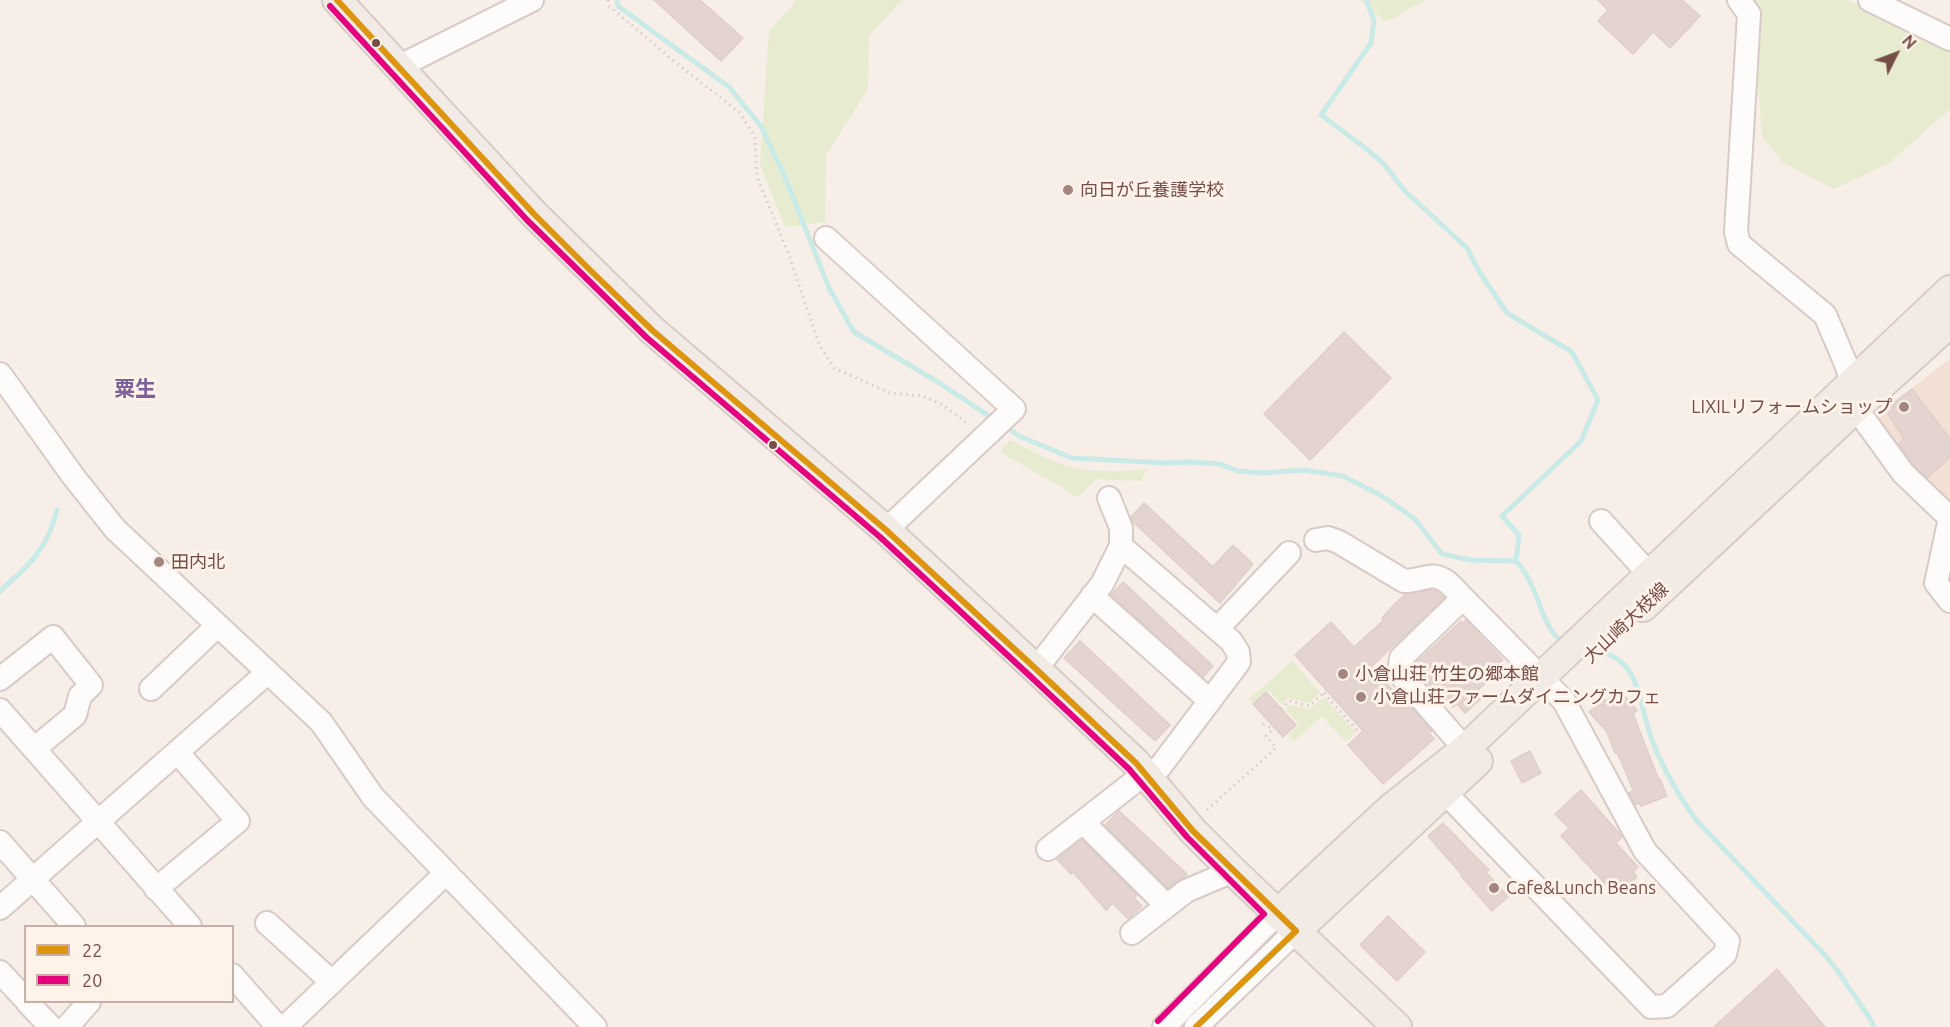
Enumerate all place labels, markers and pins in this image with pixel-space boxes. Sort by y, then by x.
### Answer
unlabelled marker [370,37,382,49]
place label: 向日が丘養護学校 [1080,179,1224,201]
marker: 向日が丘養護学校 [1061,183,1075,197]
place label: LIXILリフォームショップ [1691,396,1892,418]
marker: LIXILリフォームショップ [1897,400,1911,414]
unlabelled marker [767,439,779,451]
place label: 田内北 [171,551,225,573]
marker: 田内北 [152,555,166,569]
place label: 小倉山荘 竹生の郷本館 [1355,663,1539,685]
marker: 小倉山荘 竹生の郷本館 [1336,667,1350,681]
place label: 小倉山荘ファームダイニングカフェ [1373,686,1661,708]
marker: 小倉山荘ファームダイニングカフェ [1354,690,1368,704]
place label: Cafe&Lunch Beans [1506,877,1656,899]
marker: Cafe&Lunch Beans [1487,881,1501,895]

